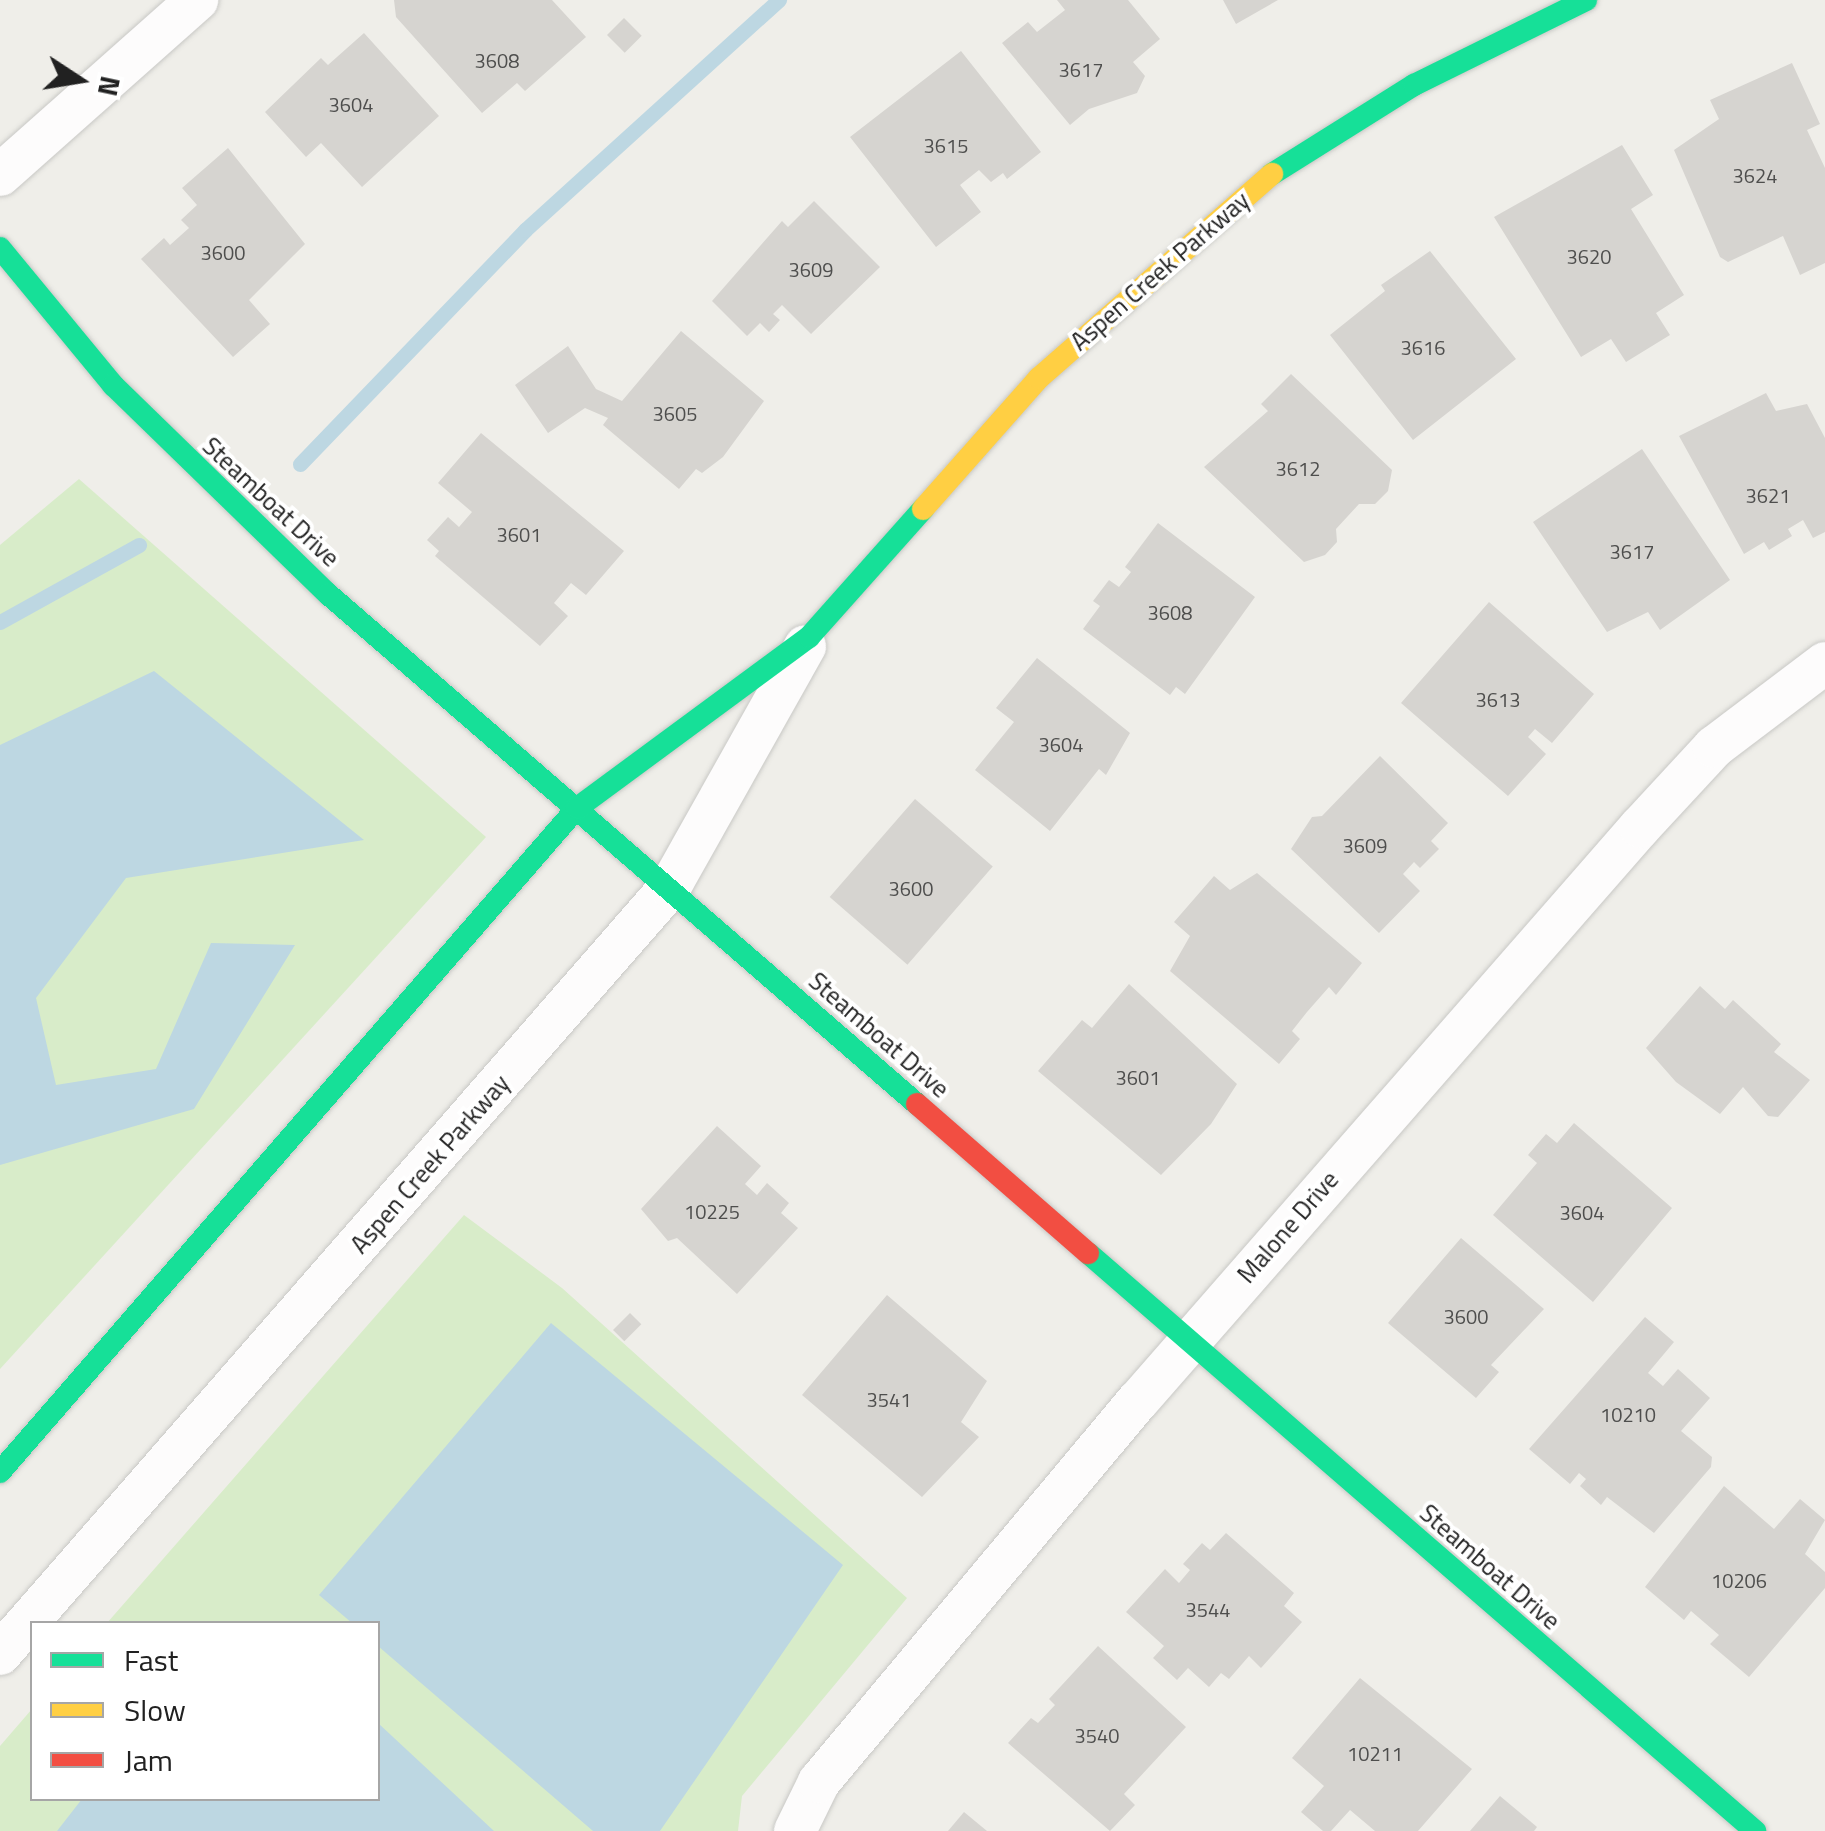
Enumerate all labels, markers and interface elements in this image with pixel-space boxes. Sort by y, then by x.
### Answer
north arrow [30,30,130,130]
house number: 3608 [475,48,519,72]
house number: 3617 [1059,57,1103,81]
text: N [87,72,133,100]
house number: 3604 [329,92,373,116]
house number: 3615 [924,133,968,157]
house number: 3624 [1733,163,1777,187]
street label: Aspen Creek Parkway [1064,185,1256,357]
house number: 3600 [201,240,245,264]
house number: 3620 [1567,244,1611,268]
house number: 3609 [789,257,833,281]
house number: 3616 [1401,335,1445,359]
house number: 3605 [653,401,697,425]
street label: Steamboat Drive [196,431,346,573]
house number: 3612 [1276,456,1320,480]
house number: 3621 [1746,483,1790,507]
house number: 3601 [497,522,541,546]
house number: 3617 [1610,539,1654,563]
house number: 3608 [1148,600,1192,624]
house number: 3613 [1476,687,1520,711]
house number: 3604 [1039,732,1083,756]
house number: 3609 [1343,833,1387,857]
house number: 3600 [889,876,933,900]
street label: Steamboat Drive [803,966,955,1104]
house number: 3601 [1116,1065,1160,1089]
street label: Aspen Creek Parkway [344,1068,516,1260]
street label: Malone Drive [1231,1165,1345,1289]
house number: 10225 [684,1199,740,1223]
house number: 3604 [1560,1200,1604,1224]
house number: 3600 [1444,1304,1488,1328]
house number: 3541 [867,1387,911,1411]
house number: 10210 [1600,1402,1656,1426]
street label: Steamboat Drive [1414,1498,1566,1636]
house number: 10206 [1711,1568,1767,1592]
house number: 3544 [1186,1597,1230,1621]
legend [30,1621,380,1801]
text: Fast [124,1637,178,1683]
text: Slow [124,1687,186,1733]
house number: 3540 [1075,1723,1119,1747]
text: Jam [124,1737,173,1783]
house number: 10211 [1347,1741,1403,1765]

